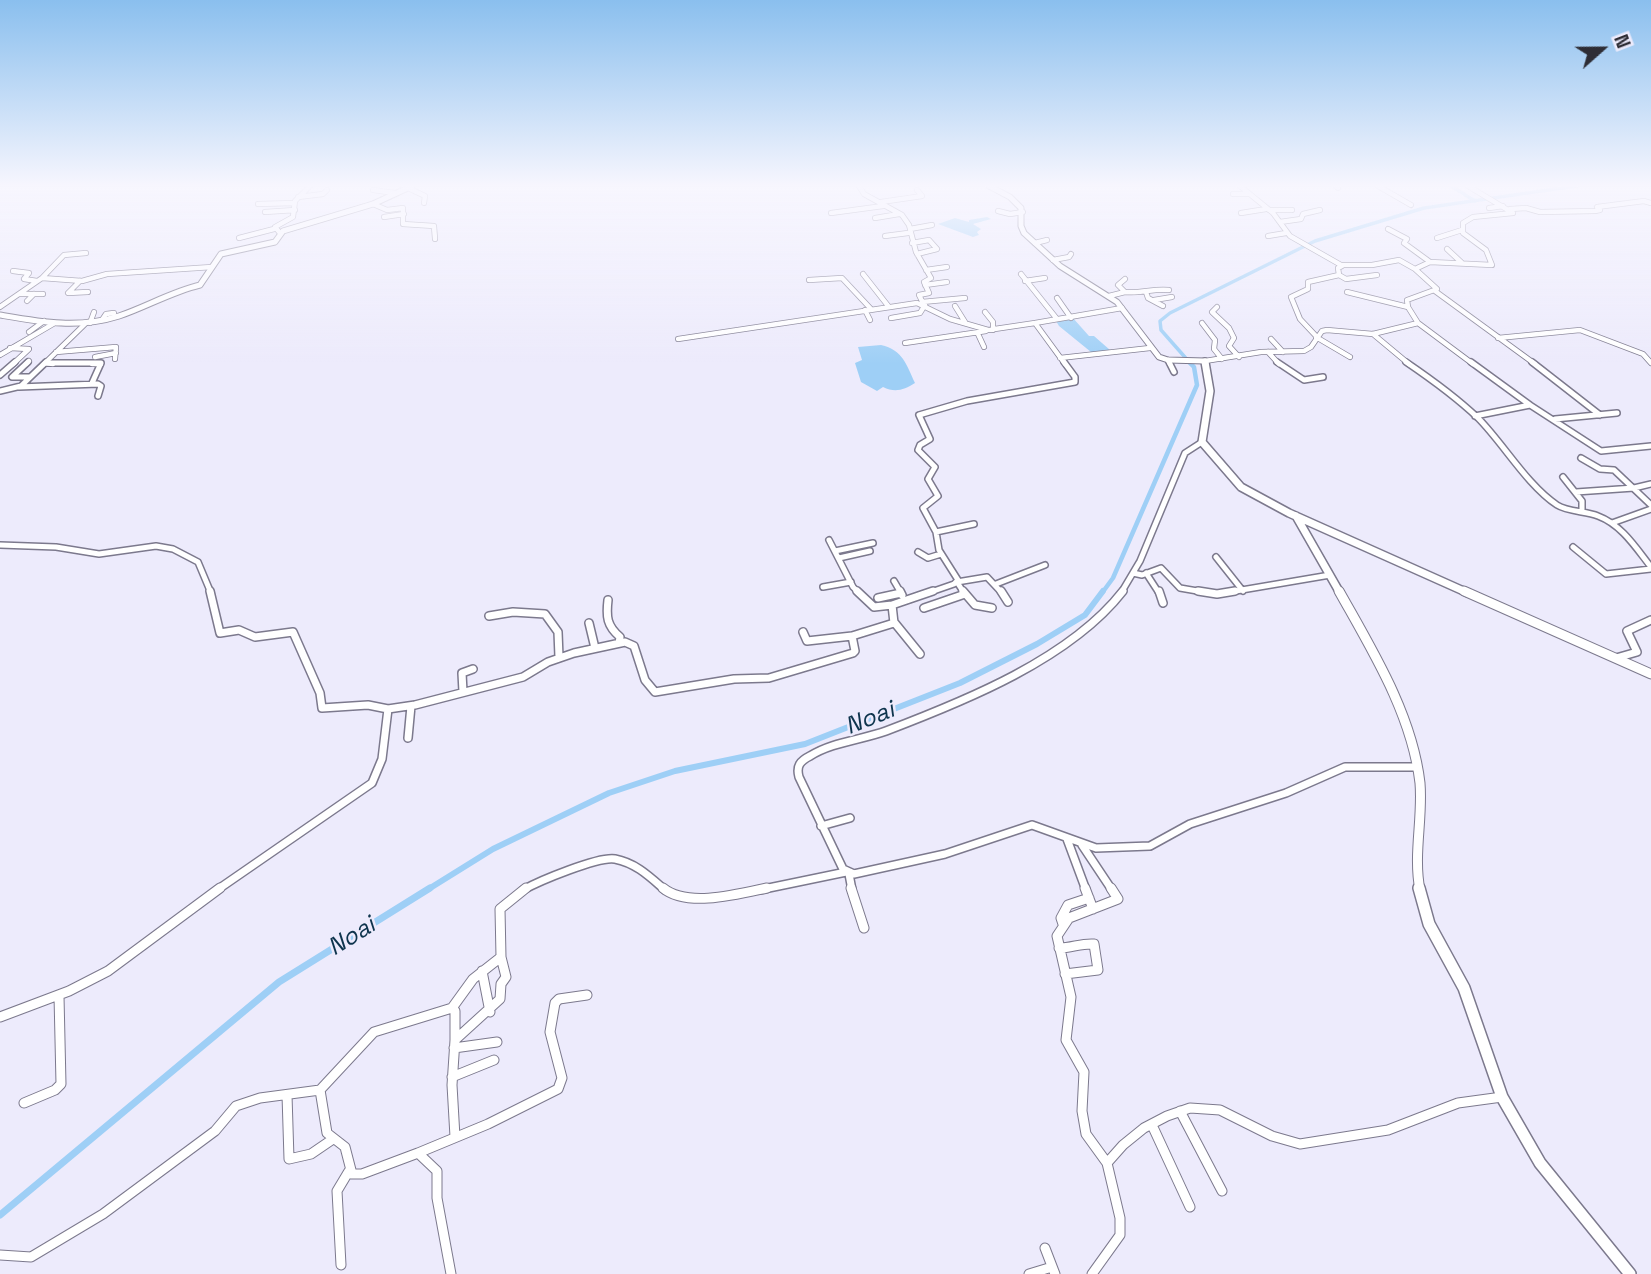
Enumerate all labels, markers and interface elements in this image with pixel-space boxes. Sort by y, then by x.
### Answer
north arrow [1567,14,1637,84]
text: N [1608,31,1636,52]
water label: Noai [841,696,899,742]
water label: Noai [323,911,381,963]

